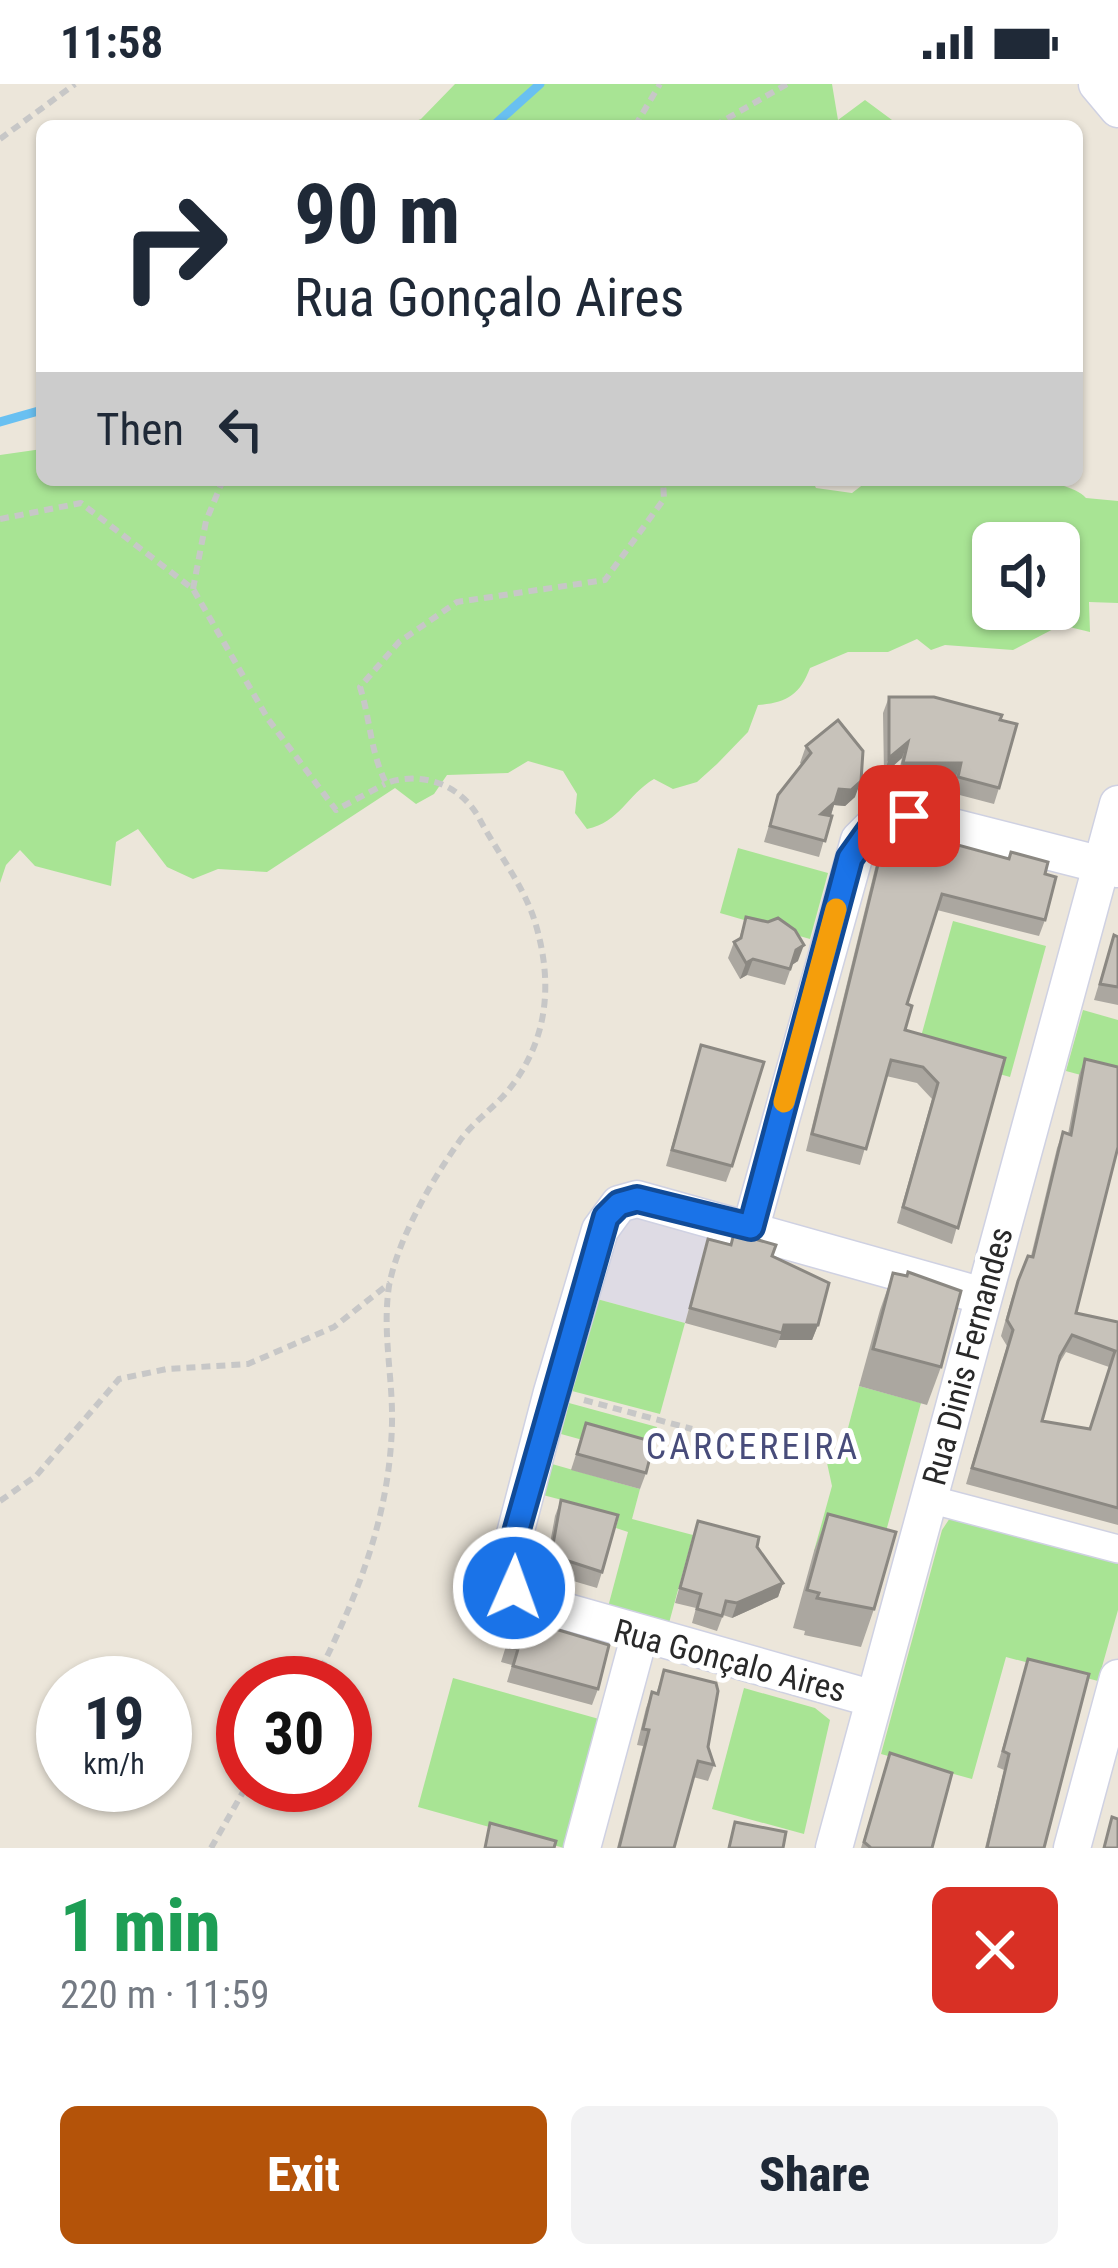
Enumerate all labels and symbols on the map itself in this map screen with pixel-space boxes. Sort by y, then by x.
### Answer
pin [858,765,960,867]
street label: Rua Dinis Fernandes [914,1223,1021,1489]
district label: CARCEREIRA [646,1426,860,1468]
position arrow [451,1525,577,1651]
street label: Rua Gonçalo Aires [610,1611,850,1710]
speed limit sign: 30 [216,1656,372,1812]

